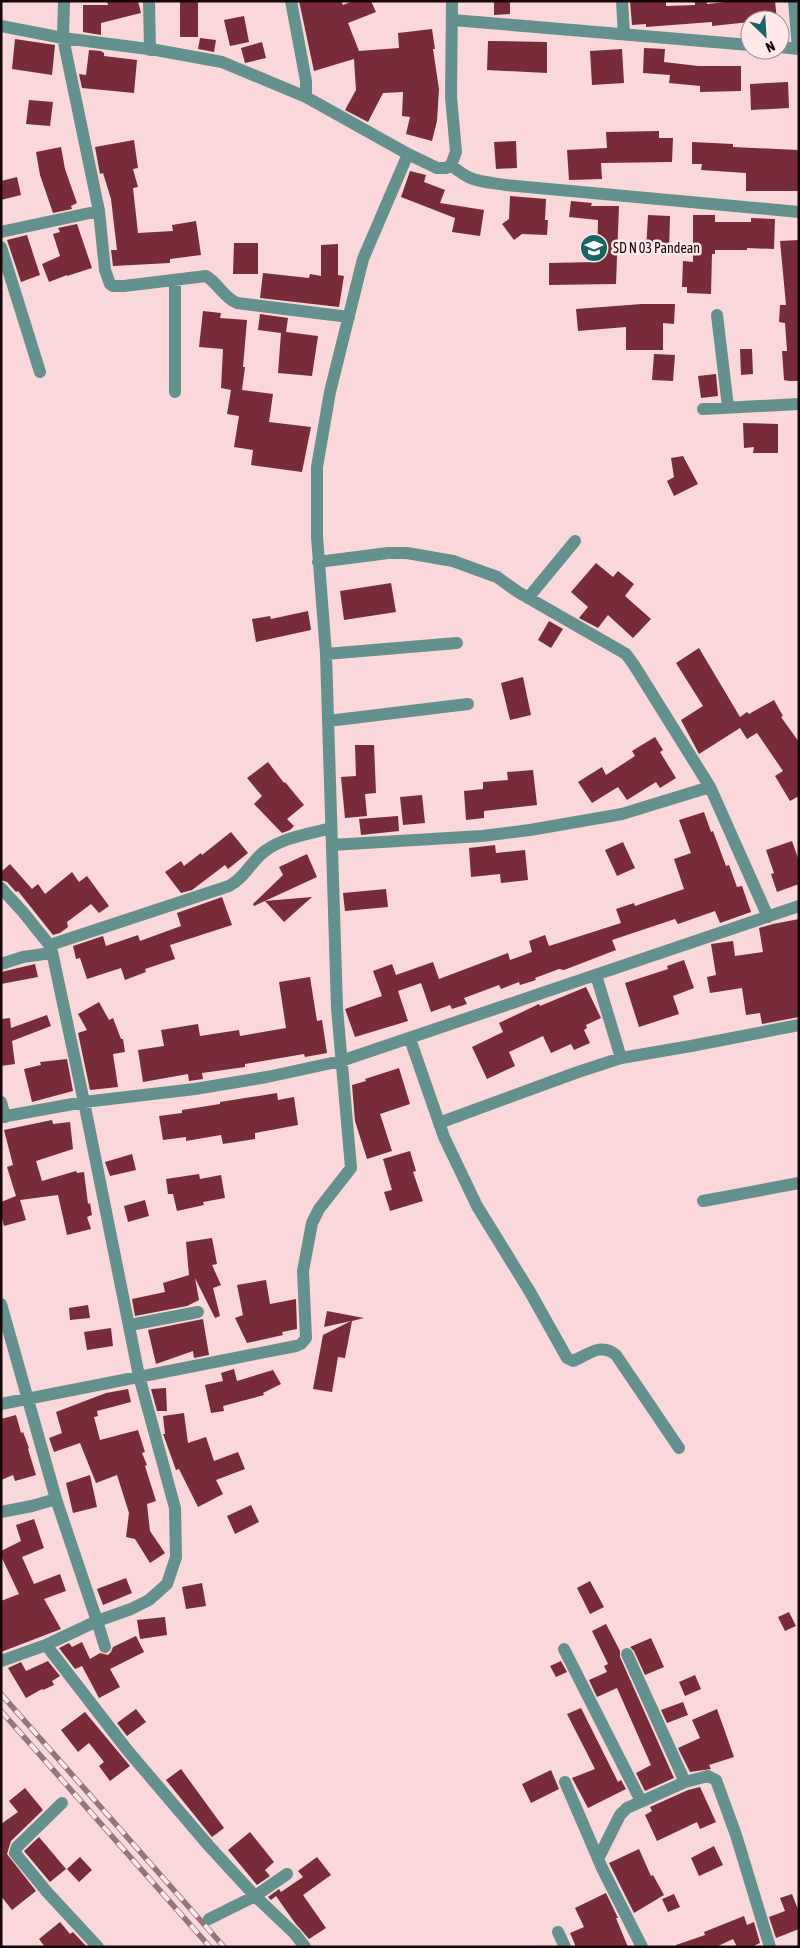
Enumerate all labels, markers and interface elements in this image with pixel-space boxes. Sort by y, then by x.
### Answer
north arrow [740,10,790,60]
text: N [763,38,778,56]
school or university icon: SD N 03 Pandean [579,233,609,263]
place label: SD N 03 Pandean [613,240,700,256]

